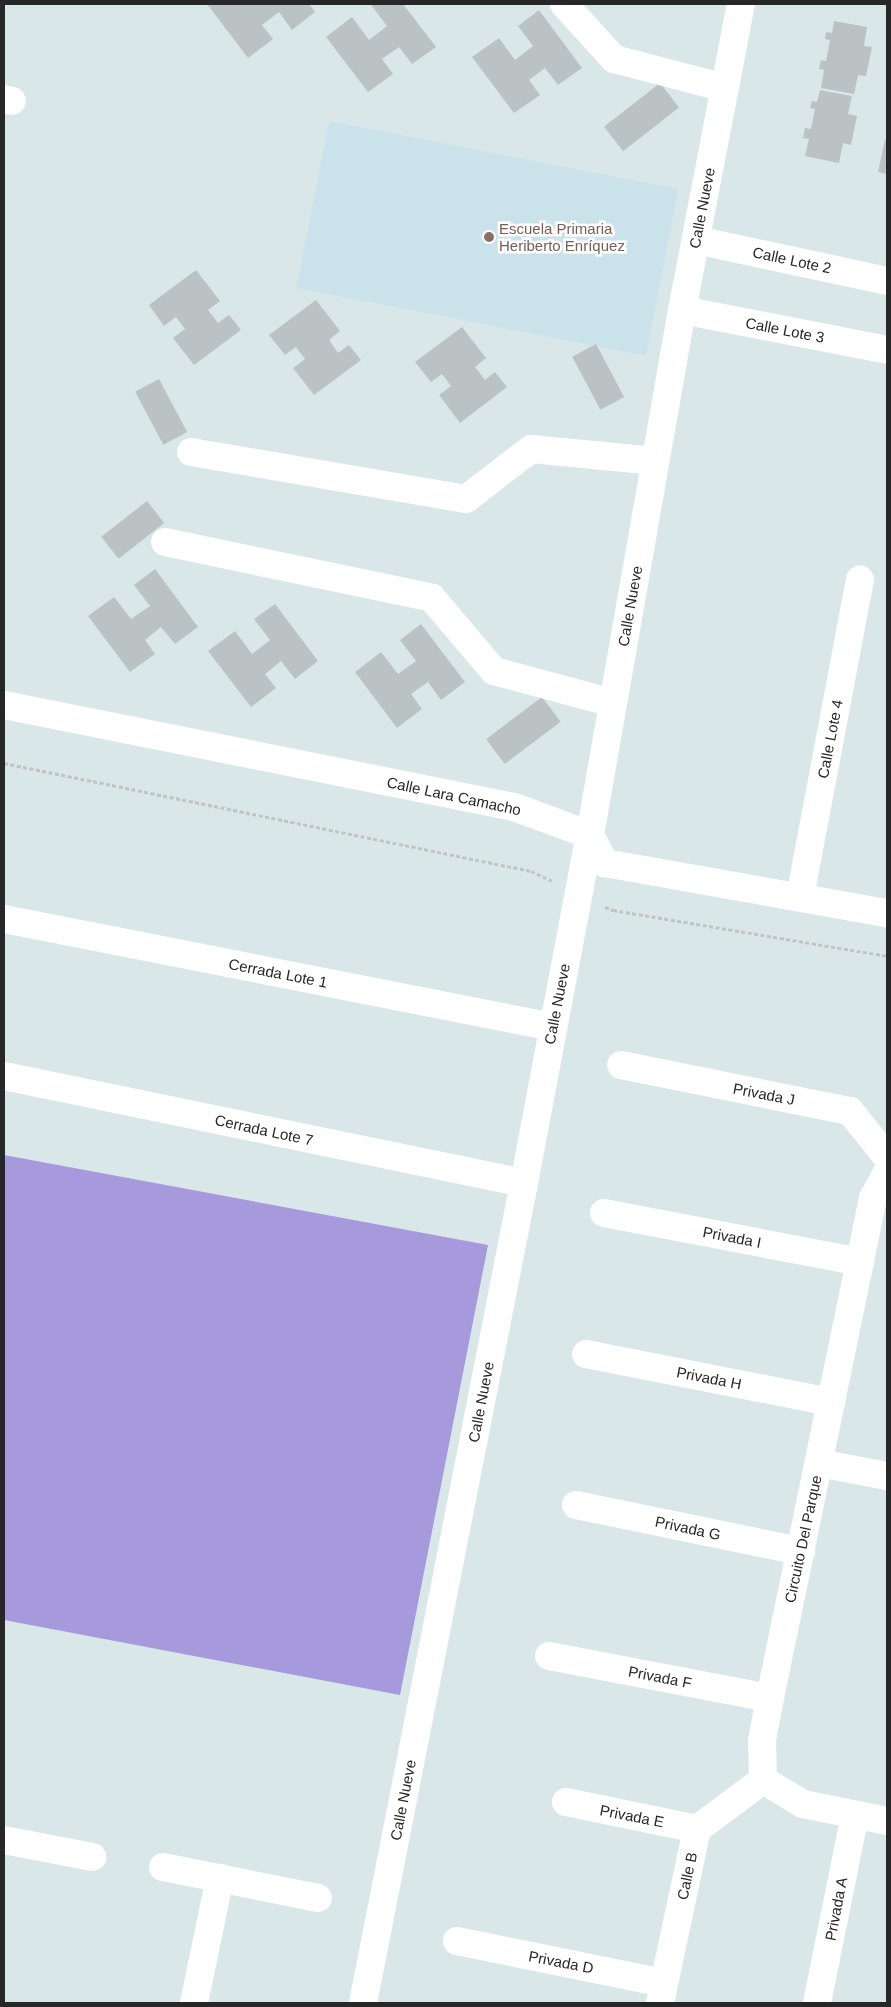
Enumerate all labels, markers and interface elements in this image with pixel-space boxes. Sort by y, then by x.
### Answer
street label: Calle Nueve [685,166,719,250]
place label: Escuela Primaria Heriberto Enríquez [499,219,625,254]
marker: Escuela Primaria Heriberto Enríquez [483,231,495,243]
street label: Calle Lote 2 [751,243,833,277]
street label: Calle Lote 3 [744,314,826,346]
street label: Calle Nueve [614,564,646,648]
street label: Calle Lote 4 [814,698,846,780]
street label: Calle Lara Camacho [385,773,523,819]
street label: Cerrada Lote 1 [227,955,329,991]
street label: Calle Nueve [540,962,574,1046]
street label: Privada J [732,1079,796,1109]
street label: Cerrada Lote 7 [213,1111,315,1149]
street label: Privada I [701,1223,763,1251]
street label: Calle Nueve [464,1360,498,1444]
street label: Privada H [675,1363,743,1393]
street label: Circuito Del Parque [781,1474,825,1604]
street label: Privada G [654,1512,722,1544]
street label: Privada F [627,1662,693,1692]
street label: Calle Nueve [386,1758,420,1842]
street label: Privada E [598,1801,666,1831]
street label: Calle B [673,1850,701,1902]
street label: Privada A [821,1875,851,1943]
street label: Privada D [527,1947,595,1977]

